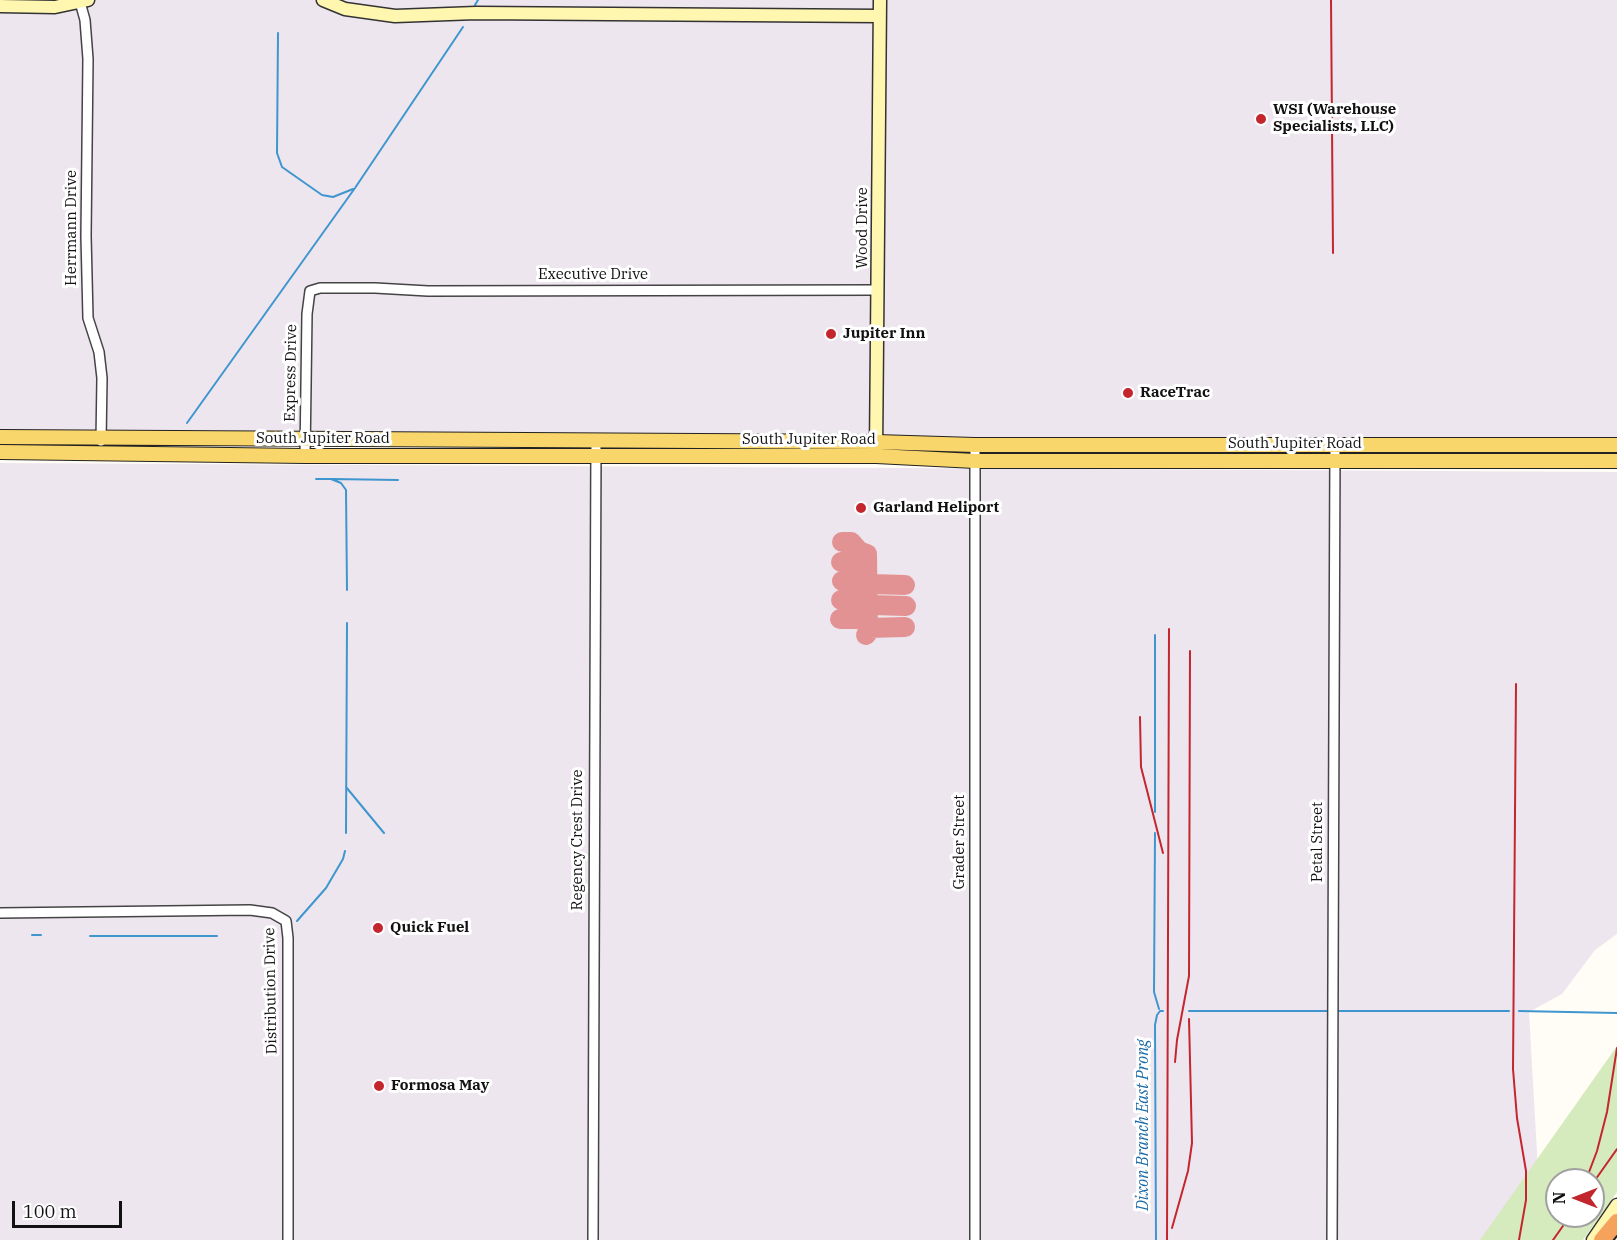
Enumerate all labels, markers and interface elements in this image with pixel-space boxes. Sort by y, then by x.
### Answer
place label: WSI (Warehouse Specialists, LLC) [1273,101,1396,136]
marker: WSI (Warehouse Specialists, LLC) [1254,112,1268,126]
street label: Herrmann Drive [63,170,81,286]
street label: Wood Drive [854,187,872,269]
street label: Executive Drive [538,266,648,284]
street label: Express Drive [281,324,301,422]
place label: Jupiter Inn [843,325,925,343]
marker: Jupiter Inn [824,327,838,341]
place label: RaceTrac [1140,384,1210,402]
marker: RaceTrac [1121,386,1135,400]
street label: South Jupiter Road [256,430,390,448]
street label: South Jupiter Road [742,431,876,449]
street label: South Jupiter Road [1228,435,1362,453]
place label: Garland Heliport [873,499,999,517]
marker: Garland Heliport [854,501,868,515]
street label: Regency Crest Drive [569,770,587,910]
street label: Grader Street [951,794,969,890]
street label: Petal Street [1309,802,1327,882]
place label: Quick Fuel [390,919,469,937]
marker: Quick Fuel [371,921,385,935]
street label: Distribution Drive [261,927,281,1055]
water label: Dixon Branch East Prong [1133,1039,1153,1211]
place label: Formosa May [391,1077,489,1095]
marker: Formosa May [372,1079,386,1093]
north arrow [1545,1168,1605,1228]
scale bar [15,1189,124,1227]
text: N [1549,1192,1569,1204]
text: 100 m [23,1200,77,1223]

